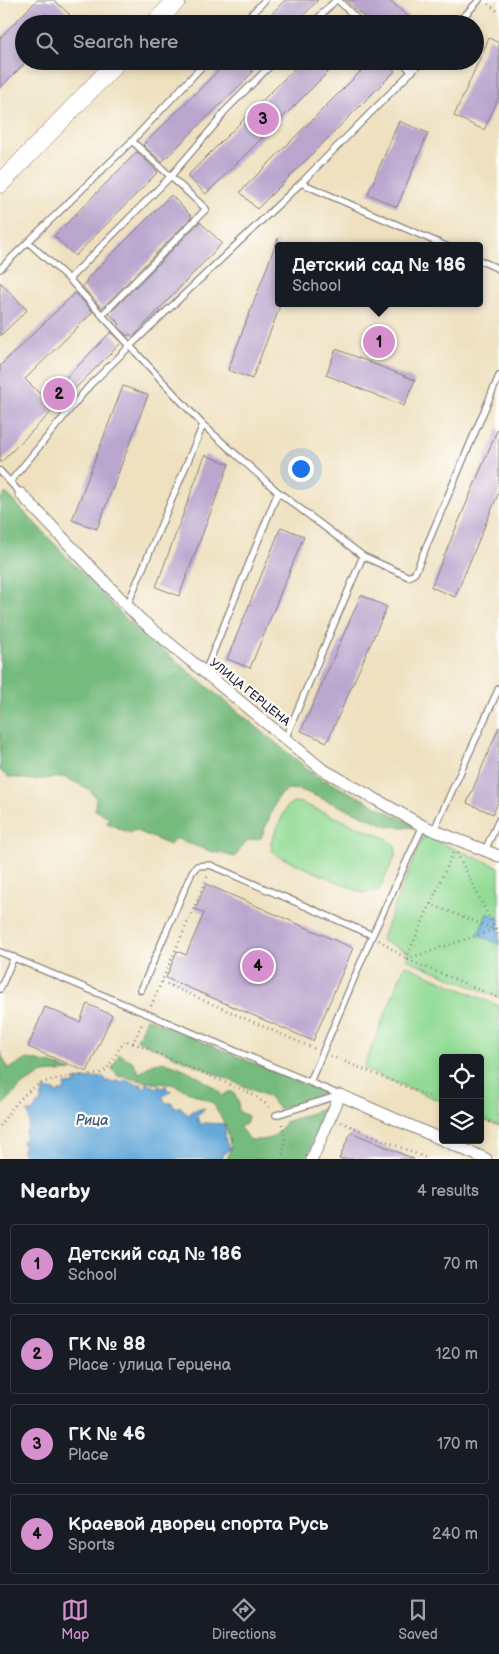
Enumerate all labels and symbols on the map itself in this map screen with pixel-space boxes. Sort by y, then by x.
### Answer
pin: 3 [247,100,279,138]
pin: 1 [363,323,395,361]
pin: 2 [43,375,75,413]
your location [288,456,314,482]
street label: УЛИЦА ГЕРЦЕНА [206,655,294,730]
pin: 4 [242,947,274,985]
water label: Рица [75,1112,109,1129]

